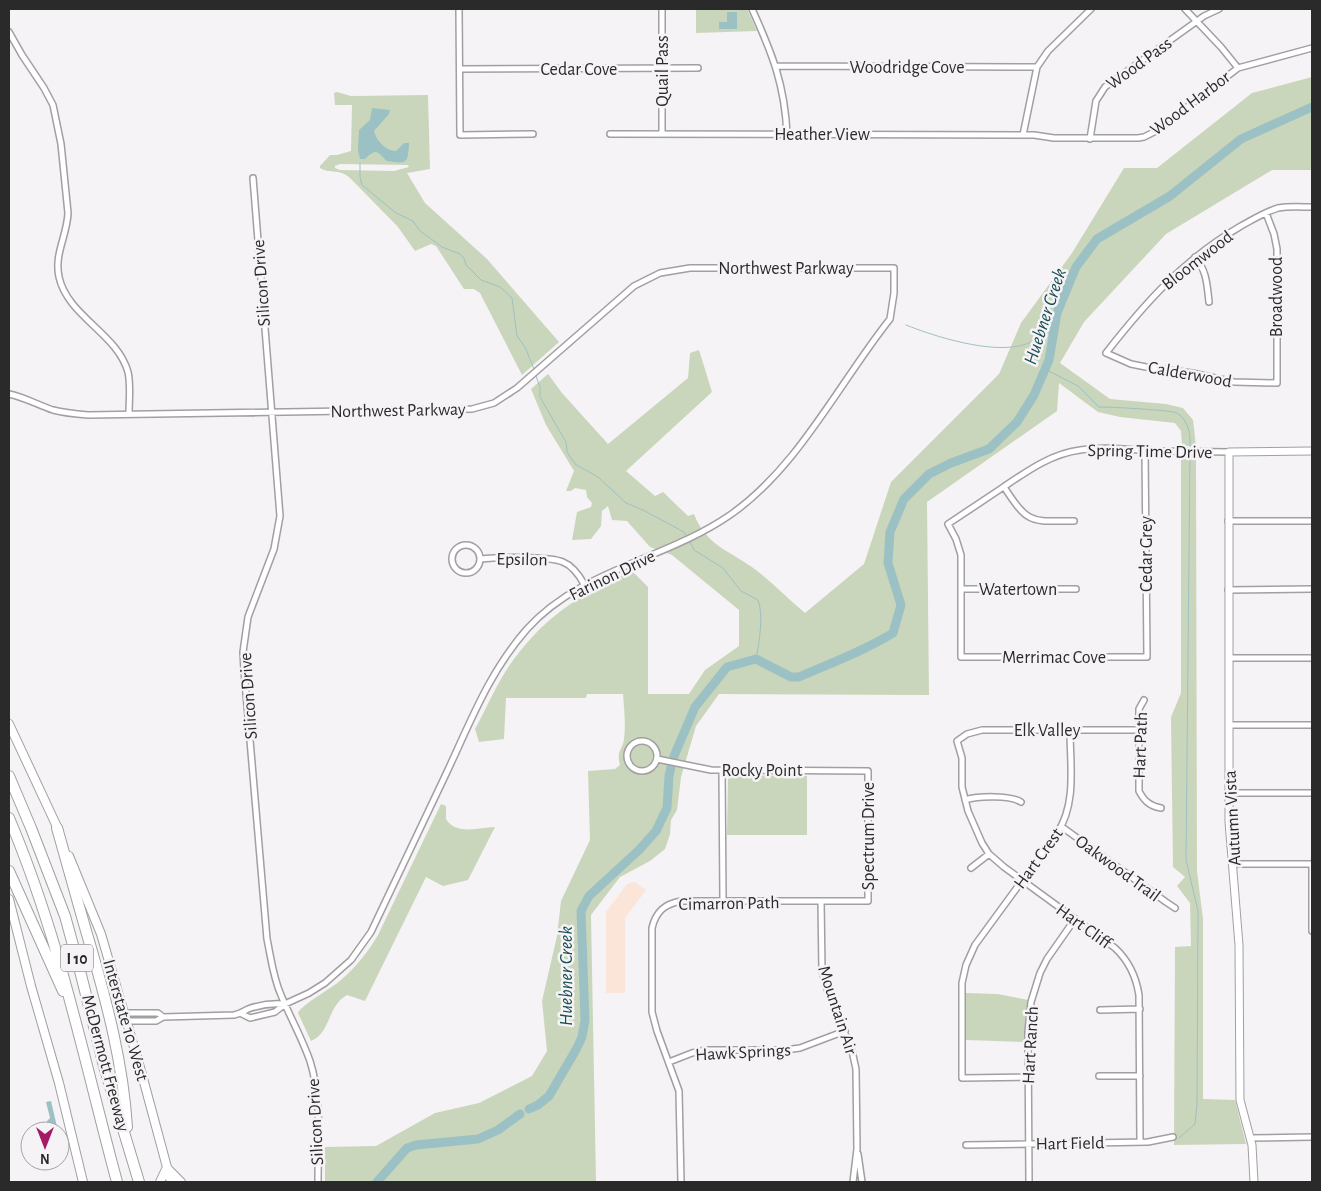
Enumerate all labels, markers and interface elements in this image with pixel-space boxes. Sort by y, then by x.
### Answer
street label: Wood Pass [1104,34,1176,93]
street label: Quail Pass [654,35,672,107]
street label: Woodridge Cove [849,59,965,77]
street label: Cedar Cove [541,61,617,79]
street label: Wood Harbor [1147,68,1234,140]
street label: Heather View [774,126,870,144]
street label: Bloomwood [1159,228,1236,294]
street label: Silicon Drive [250,239,274,327]
street label: Broadwood [1268,257,1286,337]
street label: Northwest Parkway [718,260,854,278]
water label: Huebner Creek [1021,266,1070,367]
street label: Calderwood [1147,359,1233,391]
street label: Northwest Parkway [330,401,466,421]
street label: Spring Time Drive [1087,442,1213,462]
street label: Cedar Grey [1138,516,1156,592]
street label: Farinon Drive [567,547,658,604]
street label: Epsilon [496,551,548,569]
street label: Watertown [979,581,1057,599]
street label: Merrimac Cove [1002,649,1106,667]
street label: Silicon Drive [237,652,261,740]
street label: Hart Path [1131,711,1151,779]
street label: Elk Valley [1014,722,1081,740]
street label: Rocky Point [722,762,803,780]
street label: Autumn Vista [1222,770,1244,866]
street label: Spectrum Drive [860,782,878,890]
street label: Hart Crest [1011,825,1067,892]
street label: Oakwood Trail [1072,832,1163,906]
street label: Cimarron Path [678,894,780,914]
street label: Hart Cliff [1052,901,1116,954]
water label: Huebner Creek [557,926,576,1026]
road number: I 10 [61,944,93,971]
street label: Interstate 10 West [99,957,151,1083]
street label: Mountain Air [814,964,860,1057]
street label: McDermott Freeway [78,993,132,1134]
street label: Hart Ranch [1020,1006,1042,1084]
street label: Hawk Springs [695,1042,791,1064]
street label: Silicon Drive [305,1078,327,1166]
north arrow [20,1121,70,1171]
street label: Hart Field [1035,1134,1105,1154]
text: N [40,1151,50,1165]

